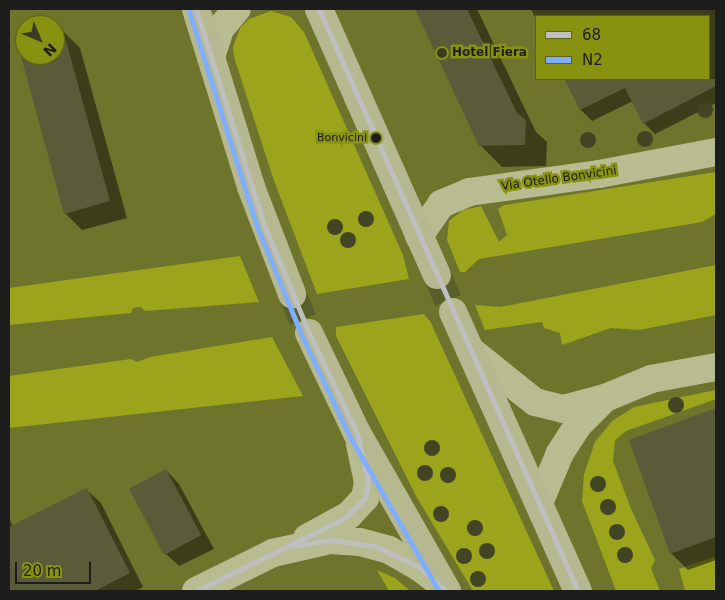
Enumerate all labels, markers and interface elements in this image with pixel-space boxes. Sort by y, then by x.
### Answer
north arrow [15,15,65,65]
legend [535,15,710,80]
text: 68 [582,26,601,44]
text: N [40,40,60,60]
place label: Hotel Fiera [452,46,527,60]
marker: Hotel Fiera [436,47,448,59]
text: N2 [582,51,603,69]
place label: Bonvicini [317,131,367,145]
marker: Bonvicini [371,133,381,143]
street label: Via Otello Bonvicini [500,164,618,194]
scale bar [18,552,94,584]
text: 20 m [23,562,61,580]

